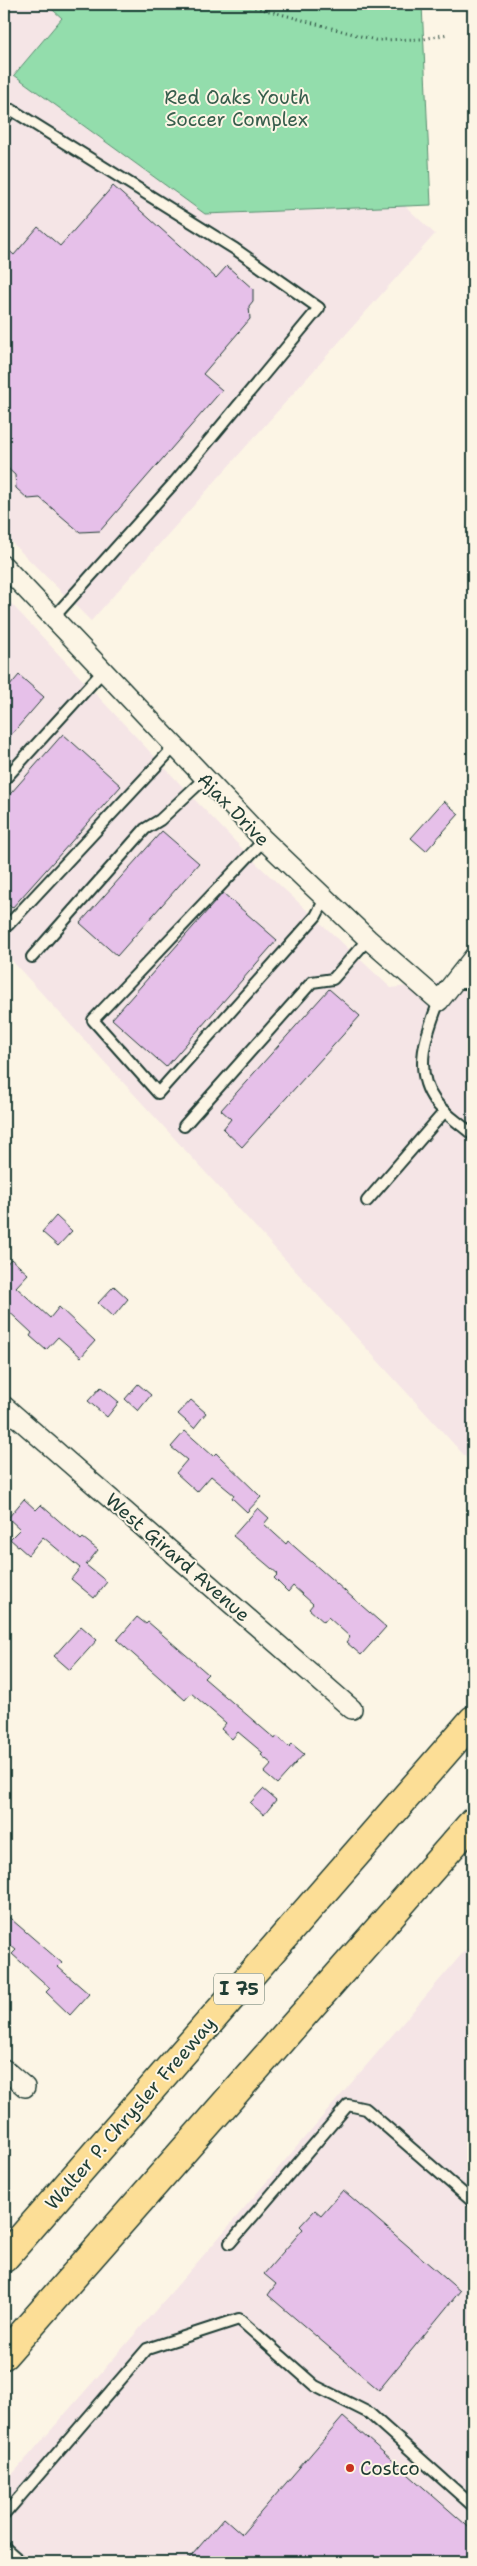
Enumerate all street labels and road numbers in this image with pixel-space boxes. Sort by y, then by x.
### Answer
street label: Ajax Drive [192,767,275,852]
street label: West Girard Avenue [100,1488,255,1627]
road number: I 75 [214,1974,264,2005]
street label: Walter P. Chrysler Freeway [39,2011,221,2215]

